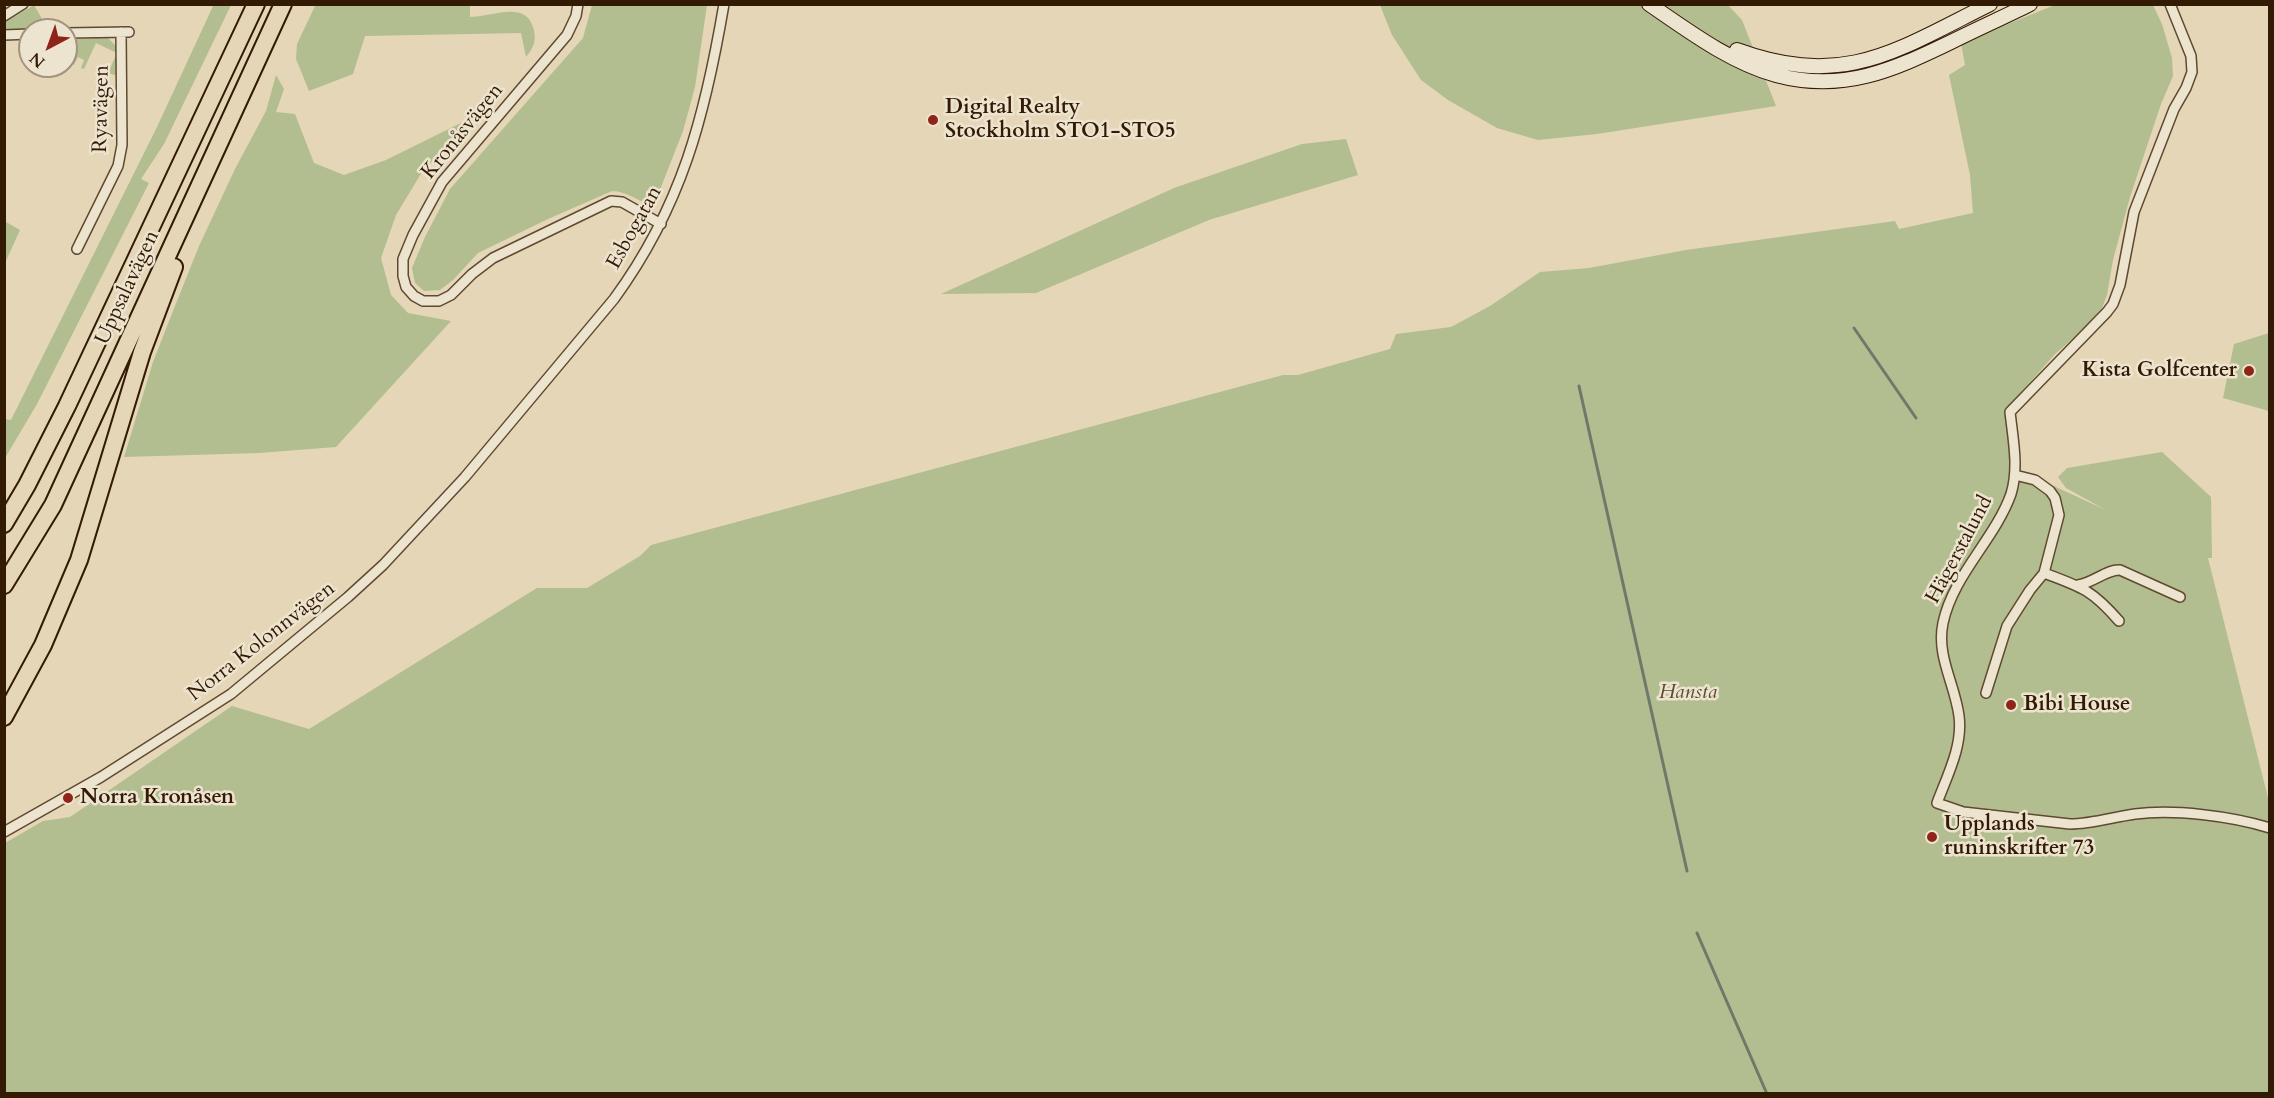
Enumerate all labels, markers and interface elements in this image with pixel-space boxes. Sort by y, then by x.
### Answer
north arrow [18,18,78,78]
text: N [25,47,50,73]
street label: Ryavägen [89,65,115,153]
street label: Kronåsvägen [417,79,509,185]
place label: Digital Realty Stockholm STO1-STO5 [945,95,1175,145]
marker: Digital Realty Stockholm STO1-STO5 [926,113,940,127]
street label: Esbogatan [602,182,668,274]
street label: Uppsalavägen [91,227,165,349]
place label: Kista Golfcenter [2082,358,2237,384]
marker: Kista Golfcenter [2242,364,2256,378]
street label: Hägerstalund [1921,492,1999,608]
street label: Norra Kolonnvägen [183,577,341,707]
park label: Hansta [1659,680,1717,706]
place label: Bibi House [2023,692,2130,718]
marker: Bibi House [2004,698,2018,712]
place label: Norra Kronåsen [80,785,234,811]
marker: Norra Kronåsen [61,791,75,805]
place label: Upplands runinskrifter 73 [1944,812,2094,862]
marker: Upplands runinskrifter 73 [1925,830,1939,844]

